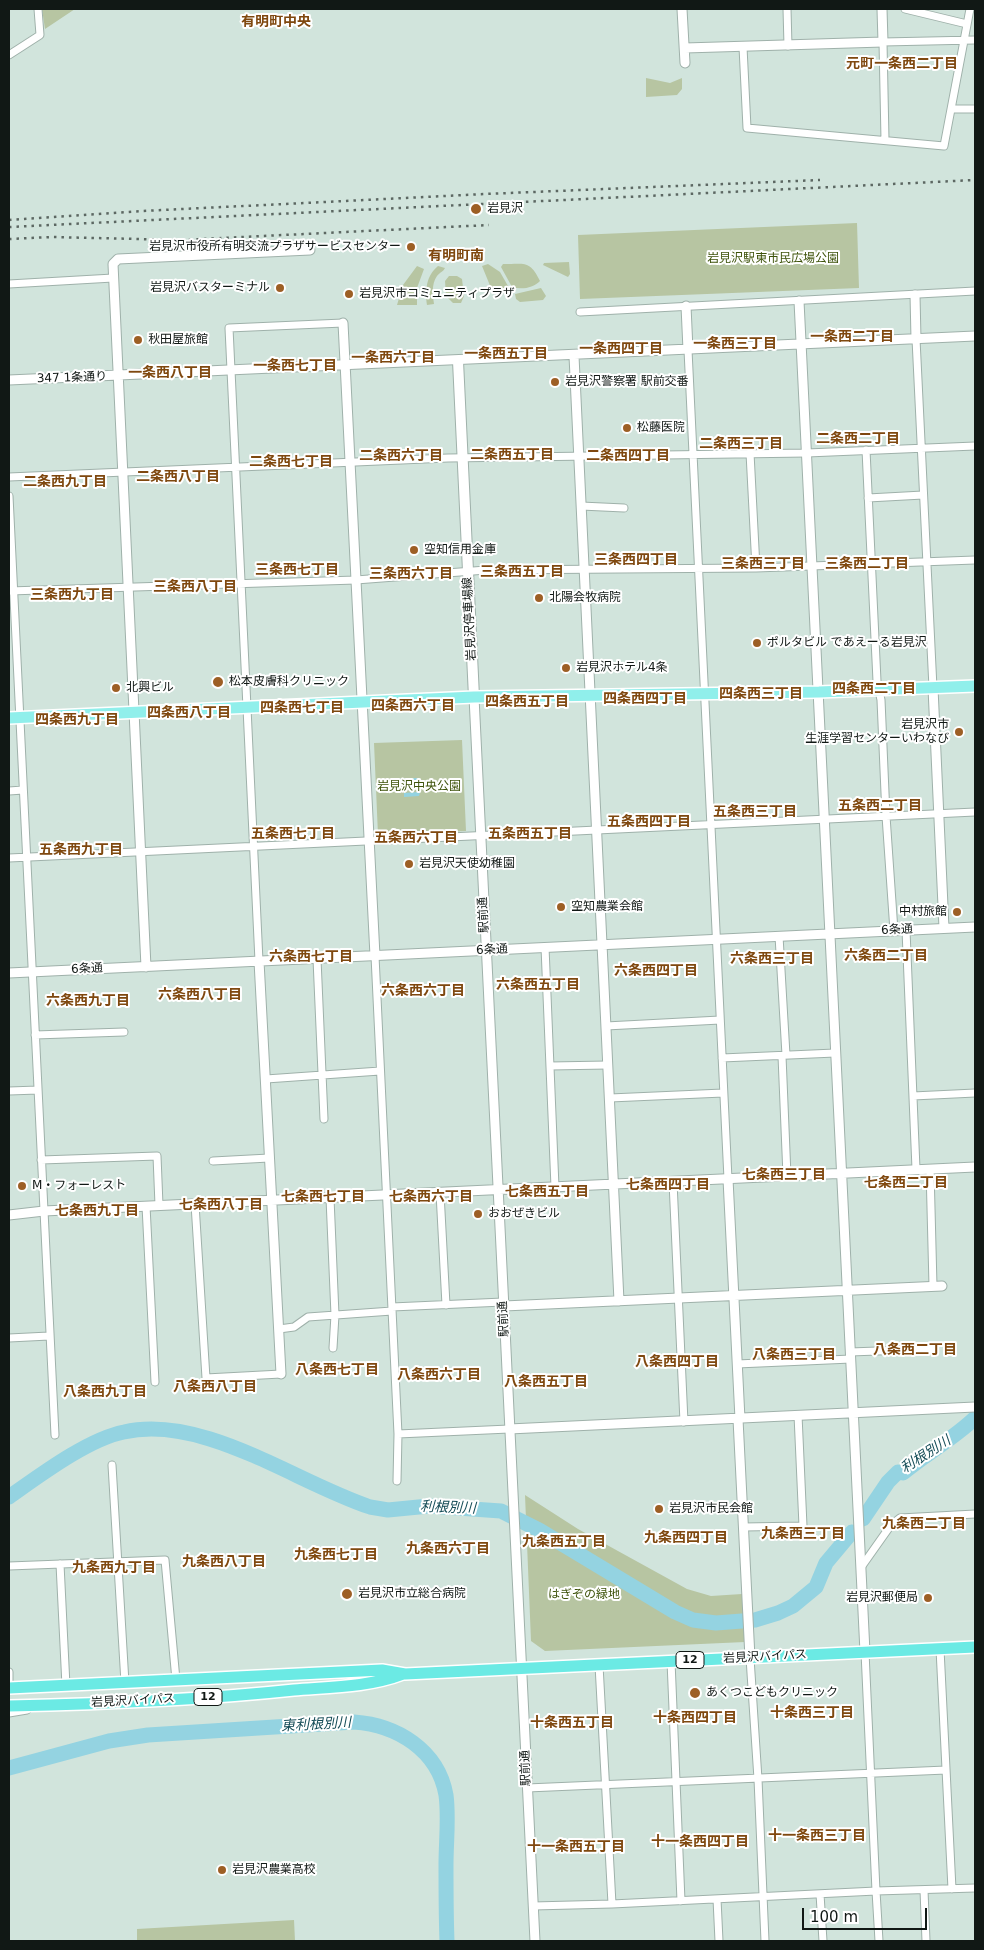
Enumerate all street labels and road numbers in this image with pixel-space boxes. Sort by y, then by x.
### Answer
street label: 347 1条通り [37,370,107,386]
street label: 岩見沢停車場線 [461,577,479,661]
street label: 駅前通 [476,897,492,933]
street label: 6条通 [881,922,913,938]
street label: 6条通 [476,942,508,958]
street label: 6条通 [71,961,103,977]
street label: 駅前通 [496,1301,512,1337]
street label: 岩見沢バイパス [723,1648,807,1666]
road number: 12 [676,1652,704,1668]
road number: 12 [194,1688,222,1705]
street label: 岩見沢バイパス [91,1692,175,1710]
street label: 駅前通 [518,1750,534,1786]

